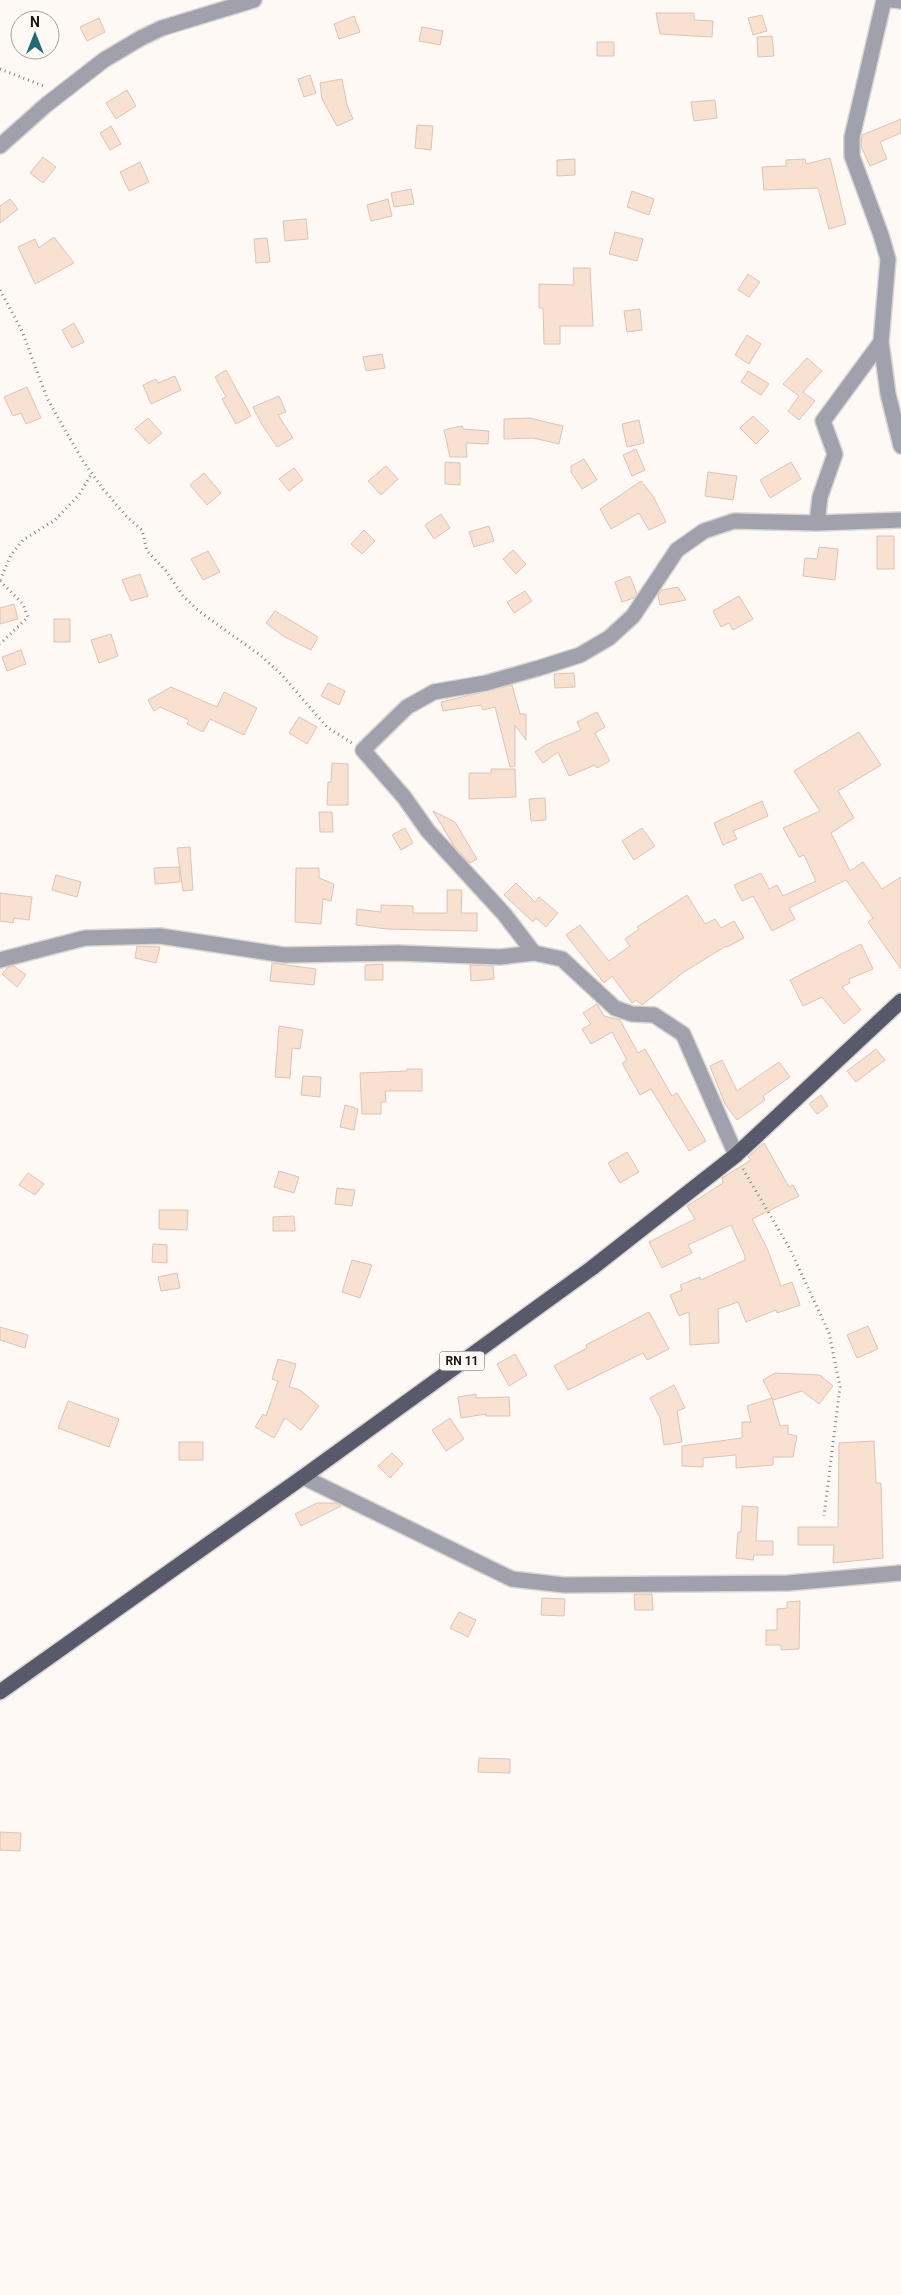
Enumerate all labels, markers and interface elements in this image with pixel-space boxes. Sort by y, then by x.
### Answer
north arrow [10,10,60,60]
text: N [30,14,40,30]
road number: RN 11 [440,1352,484,1370]

